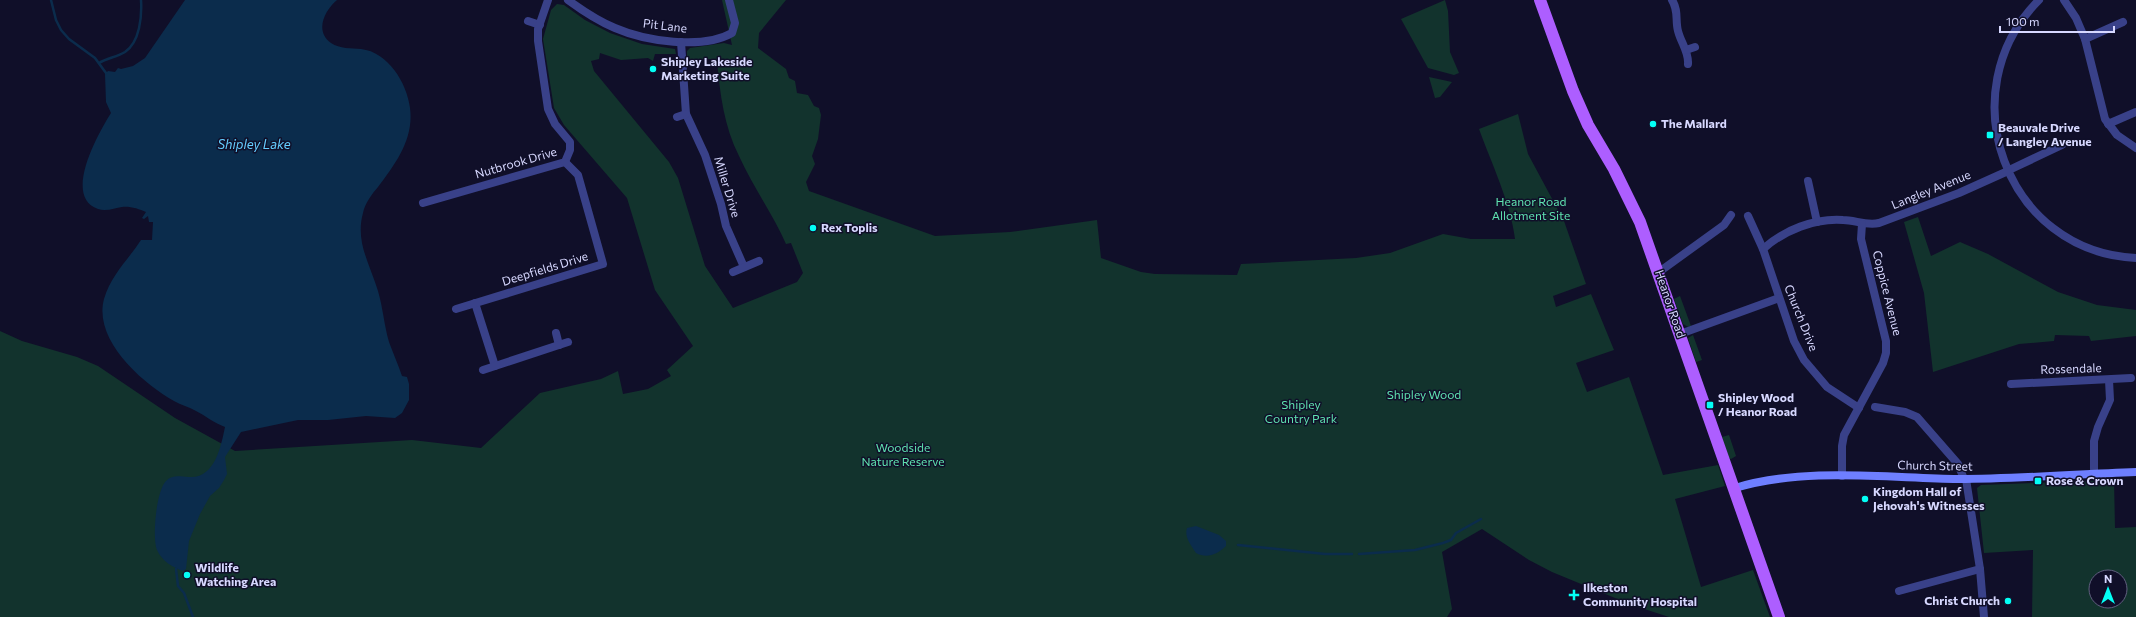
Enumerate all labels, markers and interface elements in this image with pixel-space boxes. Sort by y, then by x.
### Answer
scale bar [2000,8,2114,34]
text: 100 m [2006,14,2040,28]
street label: Pit Lane [642,15,688,35]
place label: Shipley Lakeside Marketing Suite [661,54,752,82]
marker: Shipley Lakeside Marketing Suite [648,64,658,74]
place label: The Mallard [1661,116,1727,130]
marker: The Mallard [1648,119,1658,129]
place label: Beauvale Drive / Langley Avenue [1998,120,2092,148]
marker: Beauvale Drive / Langley Avenue [1985,130,1995,140]
water label: Shipley Lake [217,136,291,152]
street label: Nutbrook Drive [473,144,558,180]
street label: Miller Drive [712,154,744,219]
street label: Langley Avenue [1889,167,1972,211]
park label: Heanor Road Allotment Site [1492,194,1570,222]
place label: Rex Toplis [821,220,878,234]
marker: Rex Toplis [808,223,818,233]
street label: Deepfields Drive [500,248,589,288]
street label: Coppice Avenue [1871,249,1905,337]
street label: Heanor Road [1653,268,1689,339]
street label: Church Drive [1782,282,1822,353]
street label: Rossendale [2040,360,2102,376]
park label: Shipley Wood [1387,387,1461,401]
place label: Shipley Wood / Heanor Road [1718,390,1797,418]
park label: Shipley Country Park [1265,397,1338,425]
marker: Shipley Wood / Heanor Road [1705,400,1715,410]
park label: Woodside Nature Reserve [862,440,945,468]
street label: Church Street [1897,457,1973,473]
place label: Rose & Crown [2046,473,2123,487]
marker: Rose & Crown [2033,476,2043,486]
place label: Kingdom Hall of Jehovah's Witnesses [1873,484,1985,513]
marker: Kingdom Hall of Jehovah's Witnesses [1860,494,1870,504]
place label: Wildlife Watching Area [195,560,276,588]
north arrow [2088,569,2128,609]
marker: Wildlife Watching Area [182,570,192,580]
text: N [2104,572,2112,585]
place label: Ilkeston Community Hospital [1583,580,1697,608]
marker: Ilkeston Community Hospital [1568,589,1580,601]
place label: Christ Church [1924,593,2000,607]
marker: Christ Church [2003,596,2013,606]

